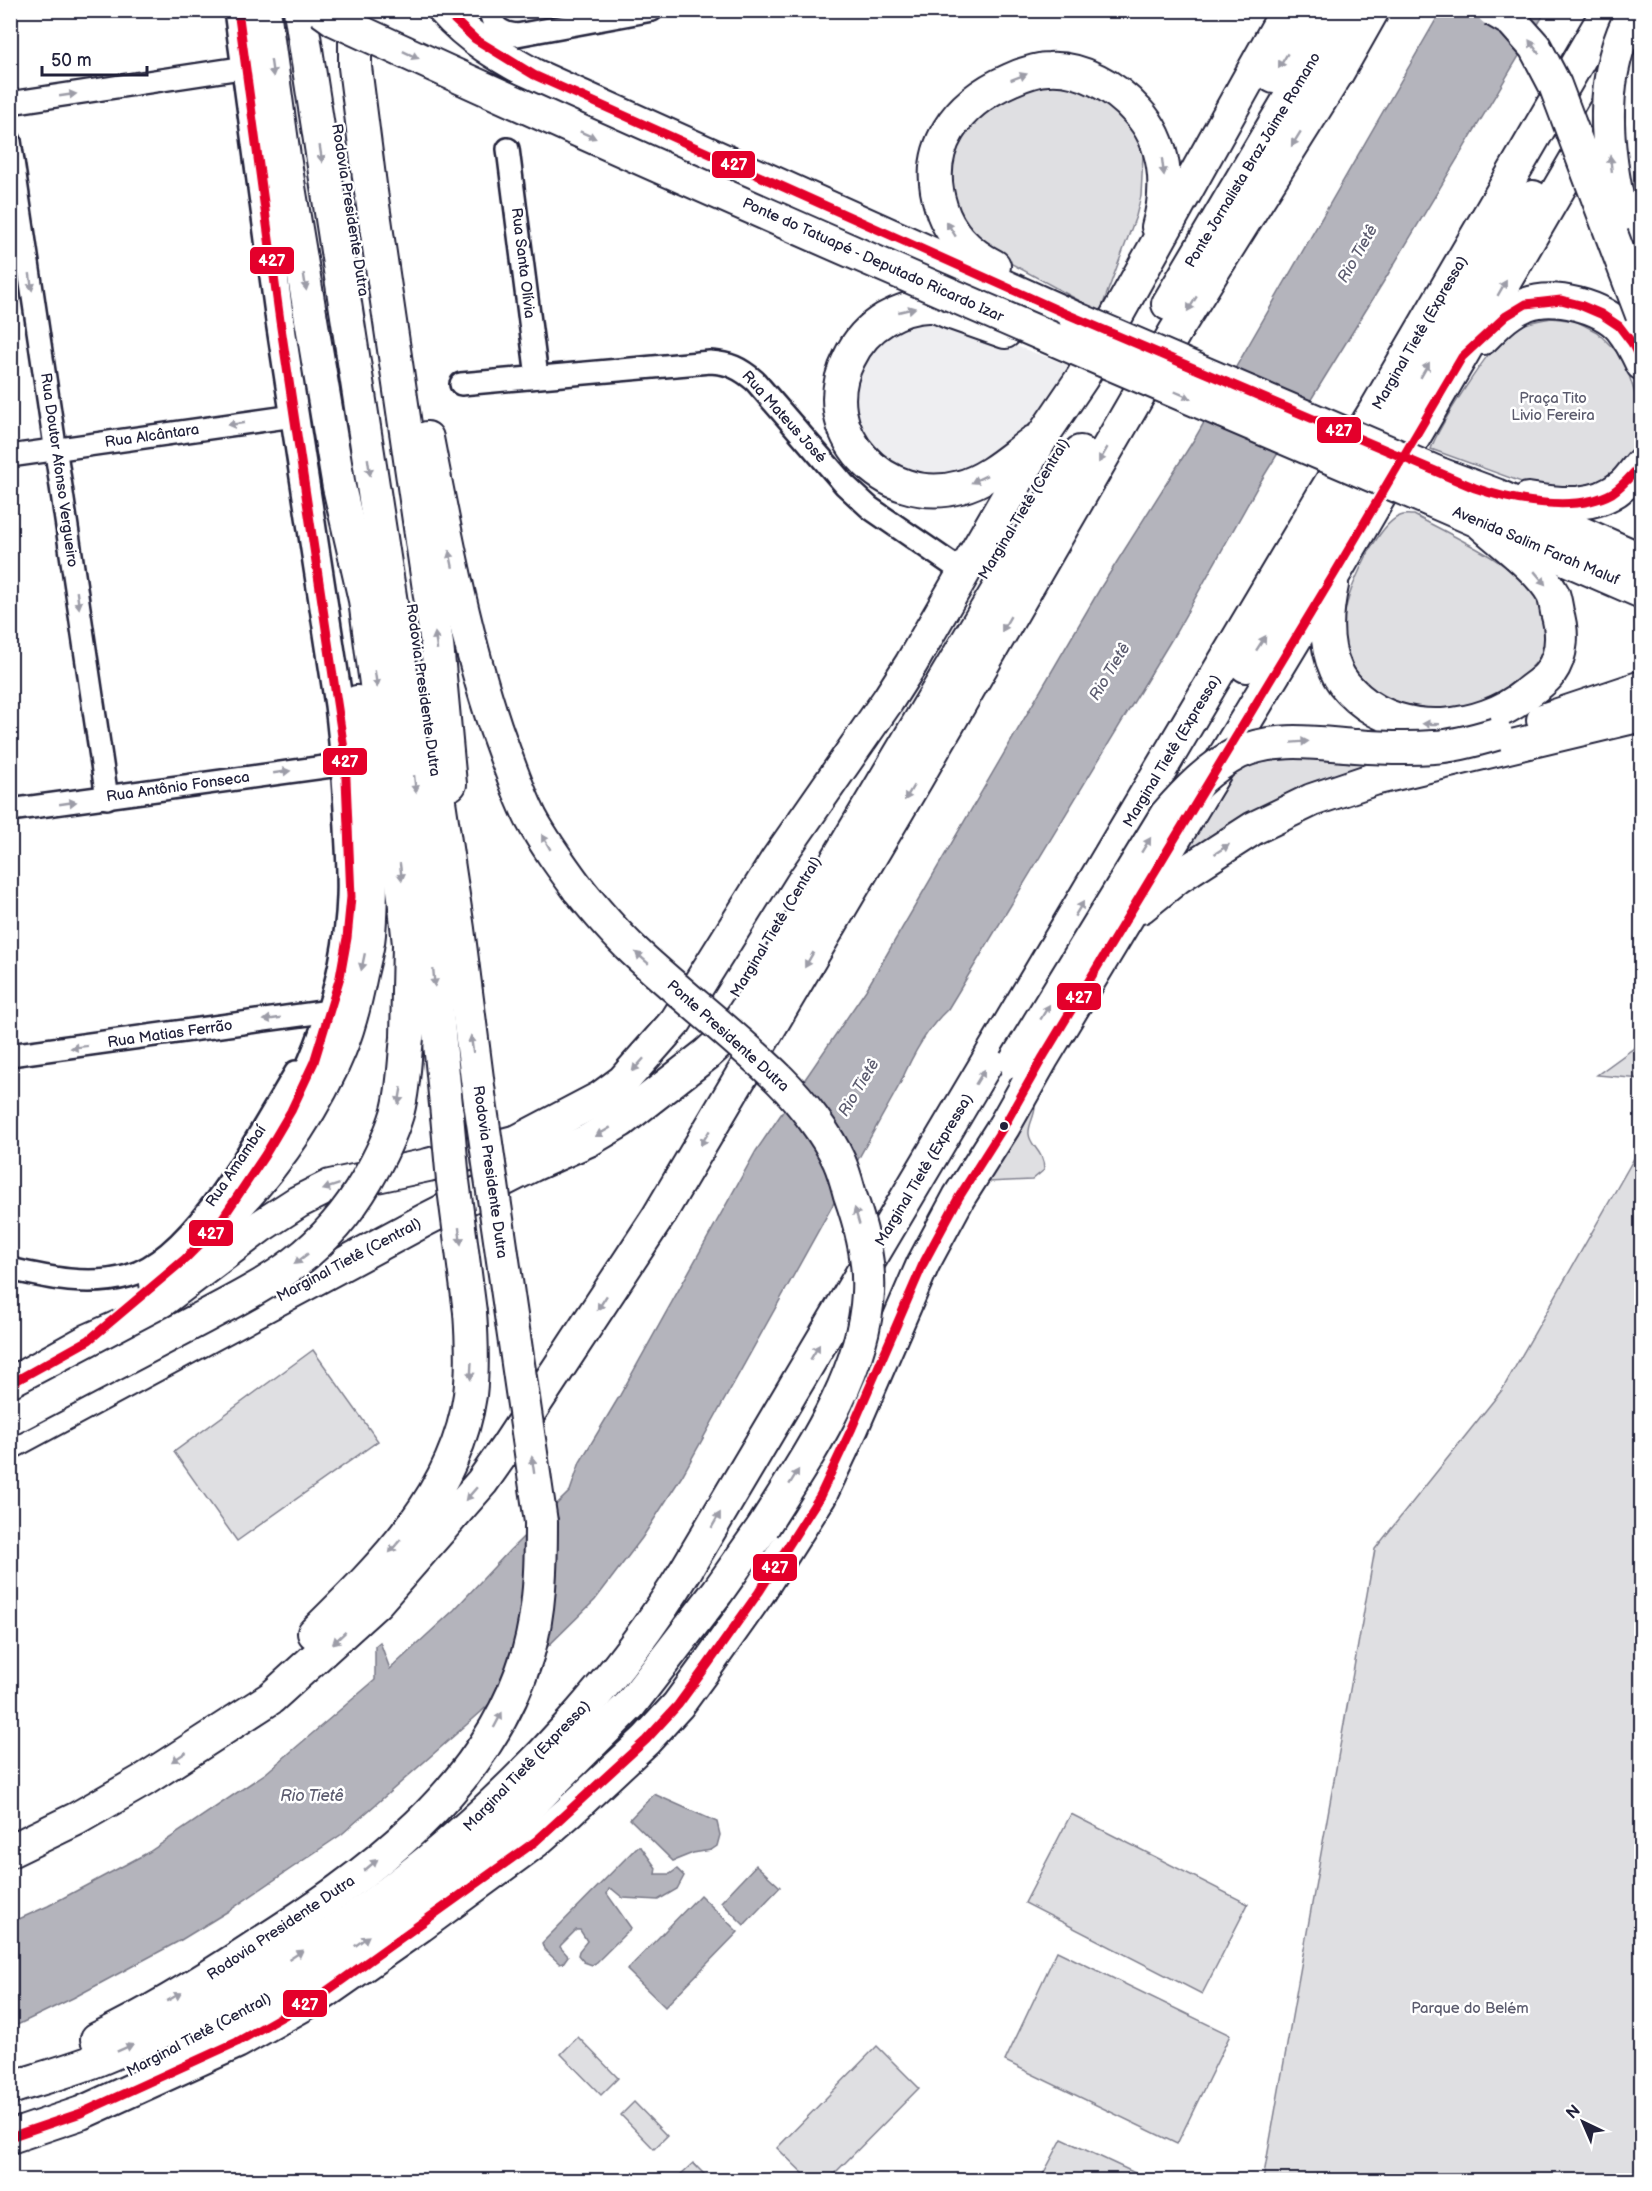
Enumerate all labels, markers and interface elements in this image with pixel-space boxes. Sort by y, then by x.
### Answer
scale bar [42,39,147,77]
one-way arrow [1528,39,1540,54]
street label: Ponte Jornalista Braz Jaime Romano [1181,49,1325,271]
text: 50 m [51,50,92,71]
one-way arrow [402,50,419,59]
one-way arrow [1278,53,1289,69]
one-way arrow [268,59,277,78]
one-way arrow [1010,72,1028,81]
one-way arrow [59,90,78,99]
street label: Rodovia Presidente Dutra [327,122,373,298]
one-way arrow [580,131,597,140]
one-way arrow [1291,131,1302,147]
one-way arrow [316,145,325,164]
line badge: 427 [711,150,756,179]
one-way arrow [1606,155,1616,174]
text: 427 [720,156,748,175]
one-way arrow [1158,157,1168,176]
street label: Ponte do Tatuapé - Deputado Ricardo Izar [739,194,1007,327]
street label: Rua Santa Olívia [507,207,539,319]
one-way arrow [946,221,957,237]
water label: Rio Tietê [1334,222,1382,286]
line badge: 427 [249,246,295,275]
text: 427 [258,252,286,271]
street label: Marginal Tietê (Expressa) [1368,253,1472,413]
one-way arrow [27,273,36,292]
one-way arrow [301,273,310,292]
one-way arrow [1497,280,1508,296]
one-way arrow [1187,296,1198,312]
one-way arrow [897,305,916,315]
one-way arrow [1420,361,1430,378]
street label: Rua Mateus José [738,367,830,467]
street label: Rua Doutor Afonso Vergueiro [36,372,82,568]
park label: Praça Tito Livio Fereira [1511,389,1595,425]
one-way arrow [1174,391,1192,400]
line badge: 427 [1316,416,1362,444]
one-way arrow [227,419,246,428]
street label: Rua Alcântara [104,420,200,452]
text: 427 [1325,422,1353,441]
street label: Marginal Tietê (Central) [974,435,1074,583]
one-way arrow [1098,447,1108,464]
one-way arrow [365,457,374,476]
one-way arrow [970,475,987,484]
street label: Avenida Salim Farah Maluf [1450,502,1622,590]
one-way arrow [446,549,455,568]
one-way arrow [1533,570,1546,585]
one-way arrow [74,590,83,609]
street label: Rodovia Presidente Dutra [401,602,445,778]
one-way arrow [1001,616,1011,633]
one-way arrow [432,631,441,650]
one-way arrow [1255,635,1267,651]
water label: Rio Tietê [1086,640,1134,704]
one-way arrow [371,669,380,688]
street label: Marginal Tietê (Expressa) [1119,671,1225,831]
one-way arrow [1421,720,1440,729]
one-way arrow [1291,737,1310,747]
line badge: 427 [322,747,368,776]
text: 427 [331,753,359,772]
street label: Rua Antônio Fonseca [105,768,251,806]
one-way arrow [273,768,292,777]
one-way arrow [410,775,420,794]
one-way arrow [903,785,914,801]
one-way arrow [59,798,78,807]
one-way arrow [540,834,551,850]
one-way arrow [1141,837,1152,853]
one-way arrow [1214,843,1230,854]
street label: Marginal Tietê (Central) [726,853,826,1001]
one-way arrow [396,863,406,882]
one-way arrow [1074,900,1084,917]
one-way arrow [635,952,650,965]
one-way arrow [804,952,814,969]
one-way arrow [358,953,368,971]
one-way arrow [429,969,439,988]
street label: Ponte Presidente Dutra [663,976,793,1096]
line badge: 427 [1056,982,1102,1011]
text: 427 [1065,989,1093,1008]
one-way arrow [1040,1004,1051,1020]
one-way arrow [262,1014,281,1023]
street label: Rua Matias Ferrão [106,1016,234,1052]
one-way arrow [467,1034,476,1053]
one-way arrow [69,1042,88,1051]
water label: Rio Tietê [835,1056,883,1120]
one-way arrow [632,1057,645,1072]
one-way arrow [974,1069,985,1085]
street label: Rodovia Presidente Dutra [468,1084,512,1260]
one-way arrow [395,1086,404,1105]
street label: Marginal Tietê (Expressa) [871,1090,977,1250]
unlabelled marker [998,1120,1010,1132]
street label: Rua Amambaí [202,1121,271,1211]
one-way arrow [594,1127,611,1137]
one-way arrow [700,1130,711,1146]
one-way arrow [321,1183,339,1193]
one-way arrow [852,1207,861,1225]
street label: Marginal Tietê (Central) [273,1214,425,1306]
line badge: 427 [188,1219,234,1247]
text: 427 [197,1225,225,1244]
one-way arrow [455,1227,465,1246]
one-way arrow [293,1252,308,1264]
one-way arrow [596,1295,607,1312]
one-way arrow [810,1343,820,1360]
one-way arrow [466,1361,476,1380]
one-way arrow [528,1455,537,1474]
one-way arrow [788,1469,799,1485]
one-way arrow [465,1486,478,1501]
one-way arrow [710,1512,721,1528]
one-way arrow [388,1539,402,1554]
line badge: 427 [752,1553,798,1582]
text: 427 [761,1559,789,1578]
one-way arrow [332,1630,346,1644]
street label: Marginal Tietê (Expressa) [460,1697,594,1835]
one-way arrow [493,1712,503,1729]
one-way arrow [171,1752,187,1763]
water label: Rio Tietê [280,1787,344,1806]
one-way arrow [363,1860,378,1872]
street label: Rodovia Presidente Dutra [203,1871,359,1985]
one-way arrow [354,1935,370,1947]
one-way arrow [288,1950,305,1961]
street label: Marginal Tietê (Central) [123,1989,275,2081]
line badge: 427 [282,1989,328,2018]
one-way arrow [166,1992,183,2002]
text: 427 [291,1996,319,2015]
park label: Parque do Belém [1411,1999,1529,2018]
one-way arrow [116,2043,134,2052]
north arrow [1553,2092,1613,2152]
text: N [1563,2101,1585,2123]

